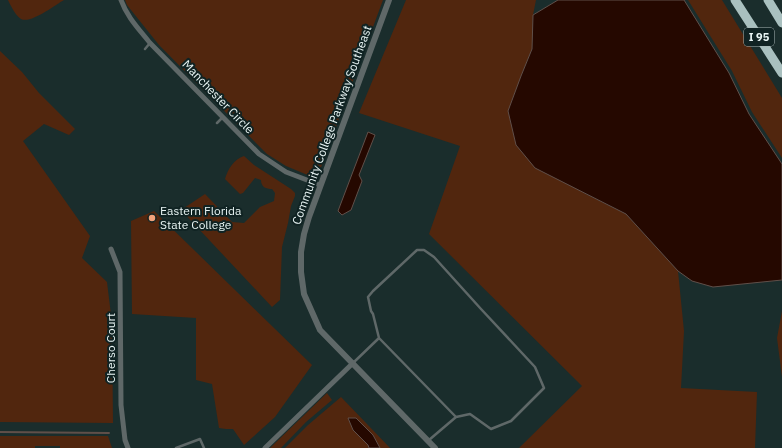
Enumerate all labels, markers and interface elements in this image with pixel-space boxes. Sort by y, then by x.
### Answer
street label: Community College Parkway Southeast [288,23,375,226]
road number: I 95 [744,28,774,46]
street label: Manchester Circle [179,57,258,137]
place label: Eastern Florida State College [160,203,242,232]
marker: Eastern Florida State College [147,213,157,223]
street label: Cherso Court [103,313,118,383]

